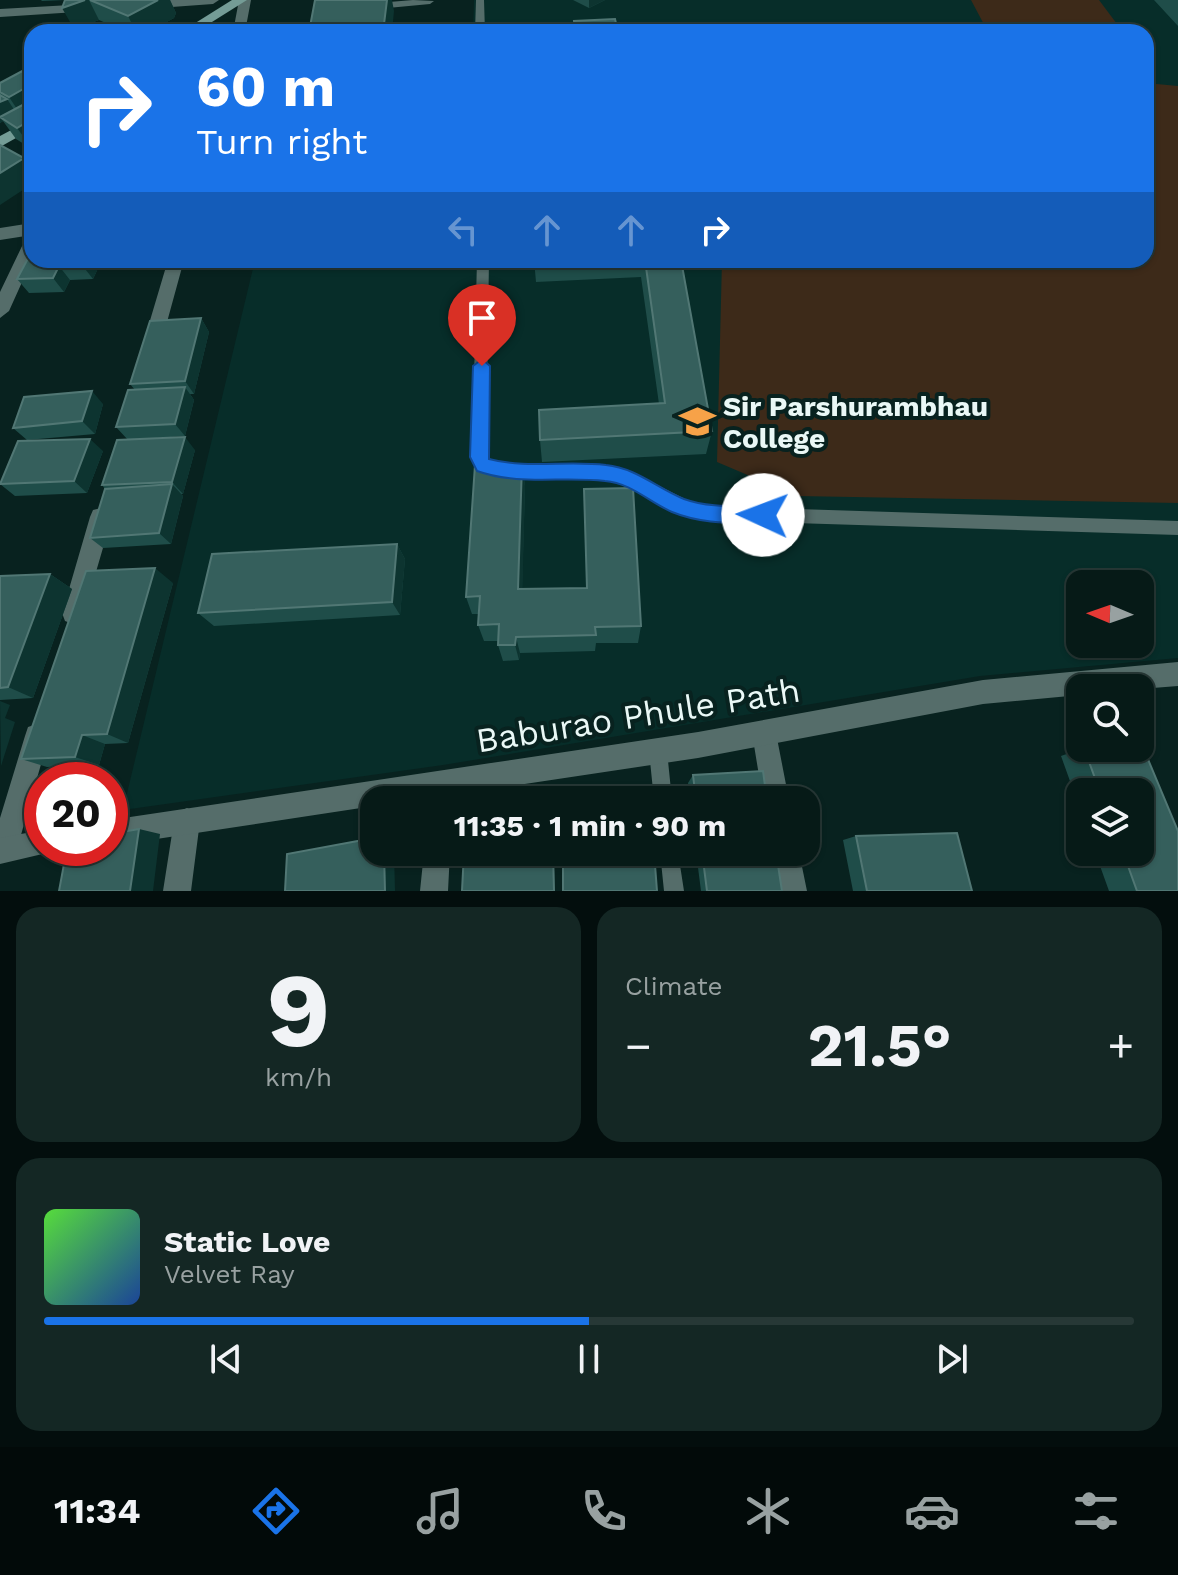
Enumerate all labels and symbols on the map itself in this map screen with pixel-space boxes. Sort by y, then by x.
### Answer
pin [448,284,516,366]
place label: Sir Parshurambhau College [723,390,988,455]
school or university icon: Sir Parshurambhau College [678,403,716,441]
position arrow [721,473,805,557]
north arrow [1066,570,1154,658]
street label: Baburao Phule Path [473,670,803,760]
speed limit sign: 20 [24,762,128,866]

